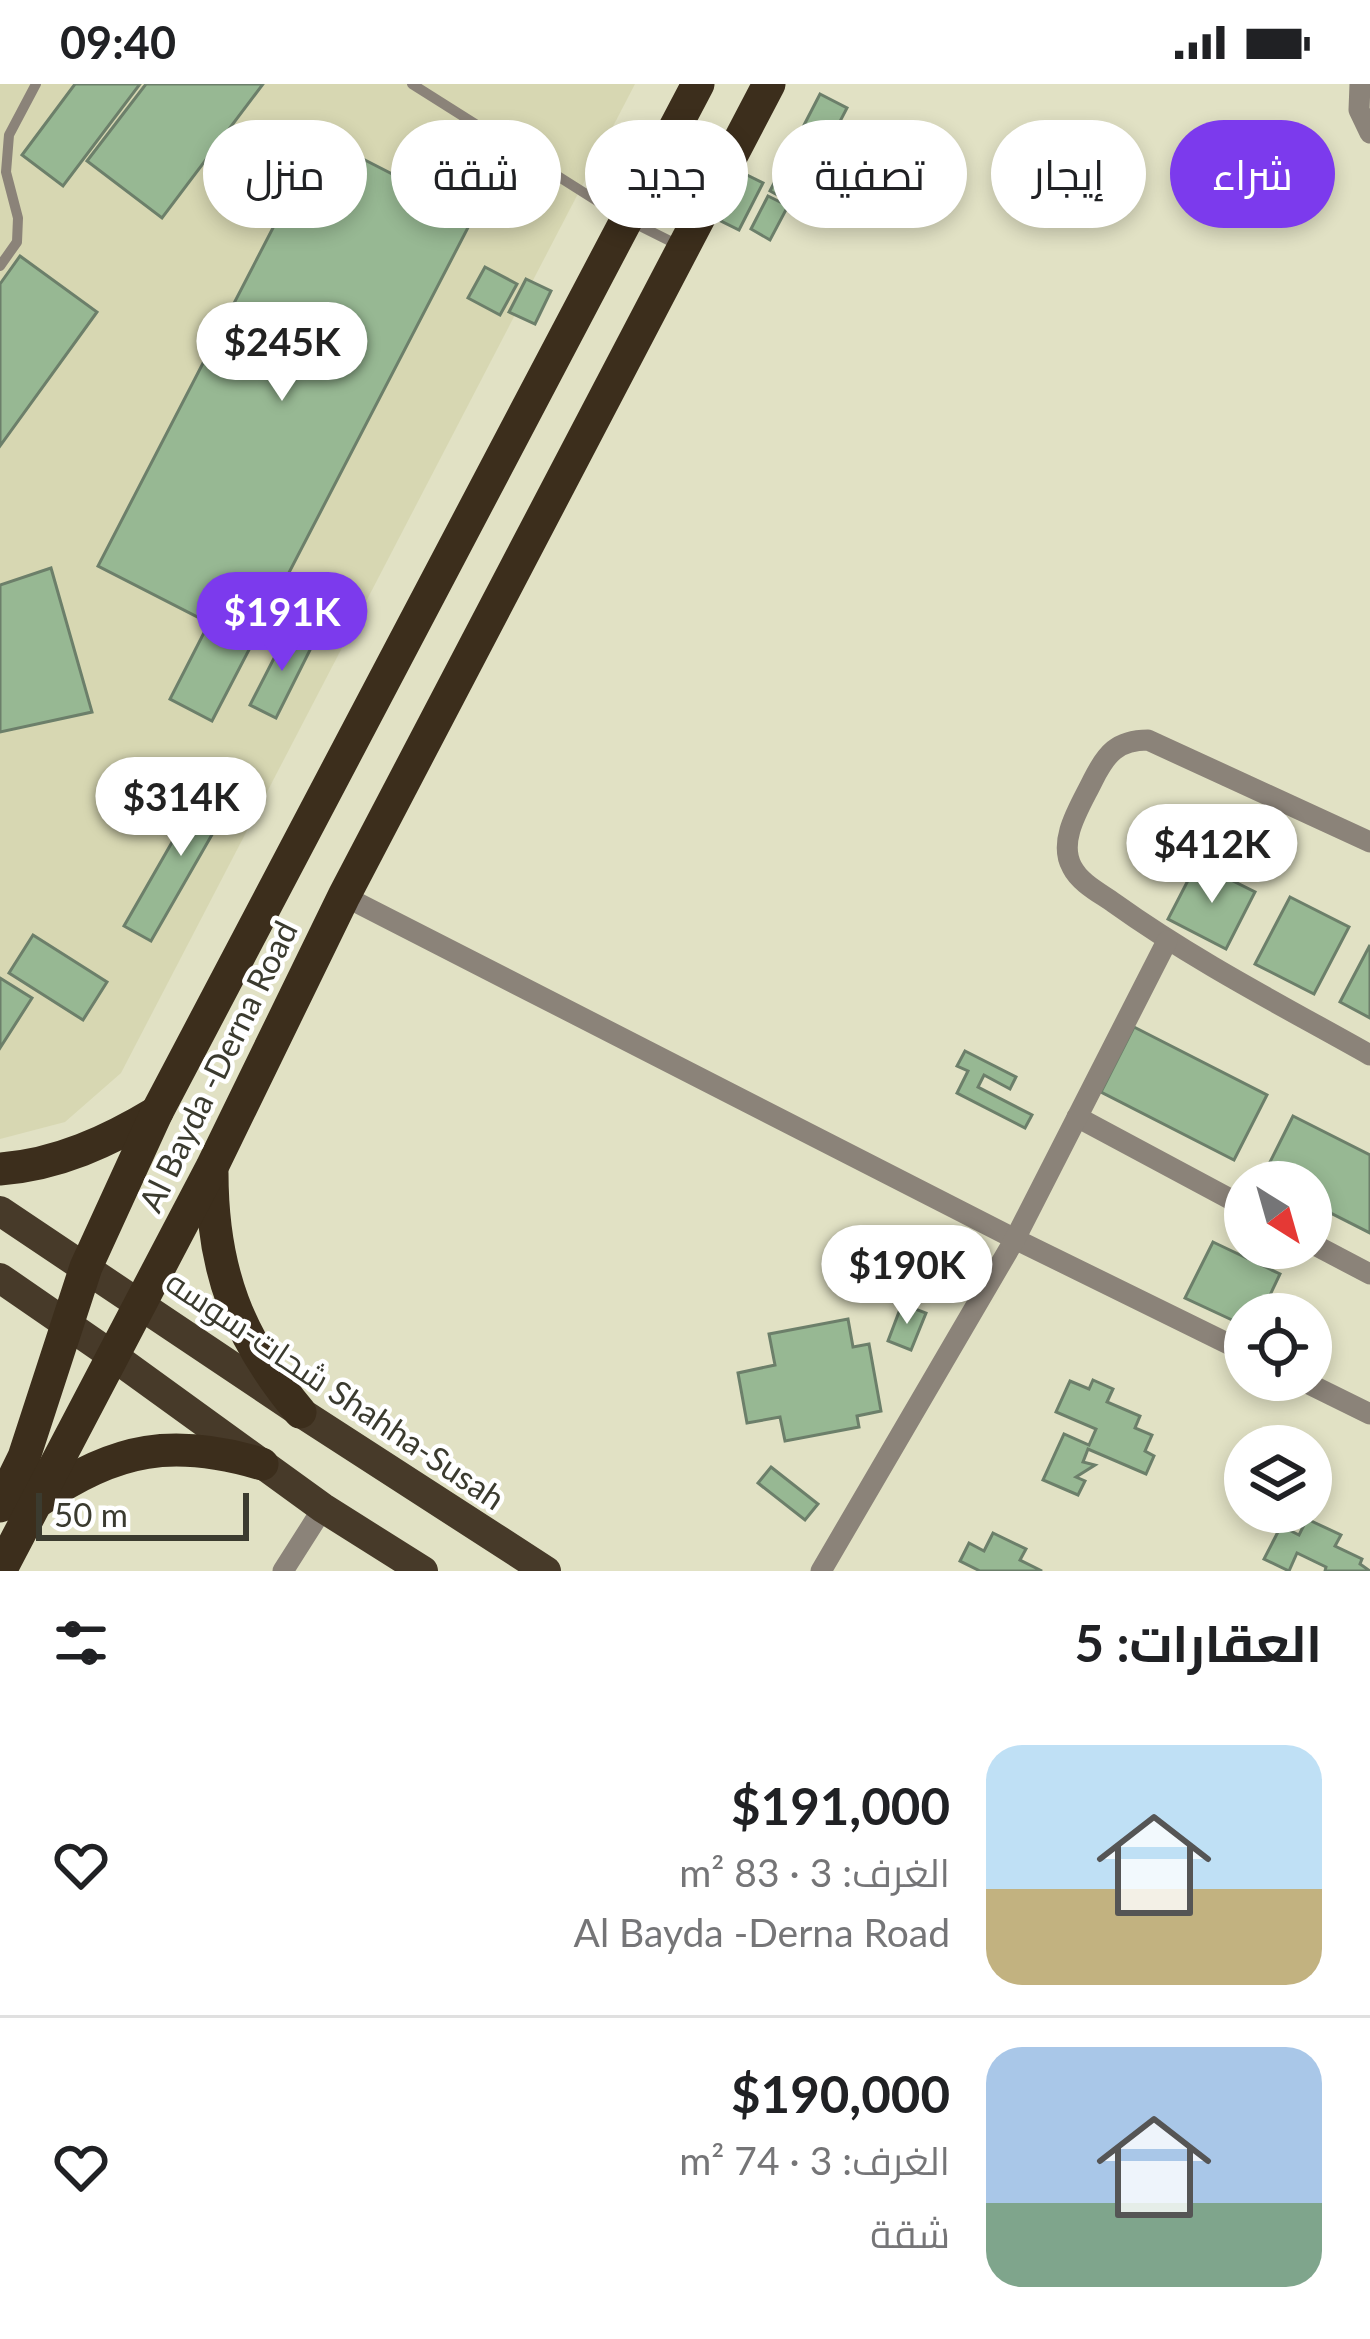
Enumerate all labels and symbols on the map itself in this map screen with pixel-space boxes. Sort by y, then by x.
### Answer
pin: $245K [198,302,366,404]
pin: $191K [198,572,366,674]
pin: $314K [97,757,265,859]
pin: $412K [1128,804,1296,906]
street label: Al Bayda -Derna Road [129,914,305,1218]
north arrow [1224,1161,1332,1269]
pin: $190K [823,1225,991,1327]
street label: شحات-سوسه Shahha-Susah [159,1261,513,1518]
scale bar [36,1487,249,1540]

